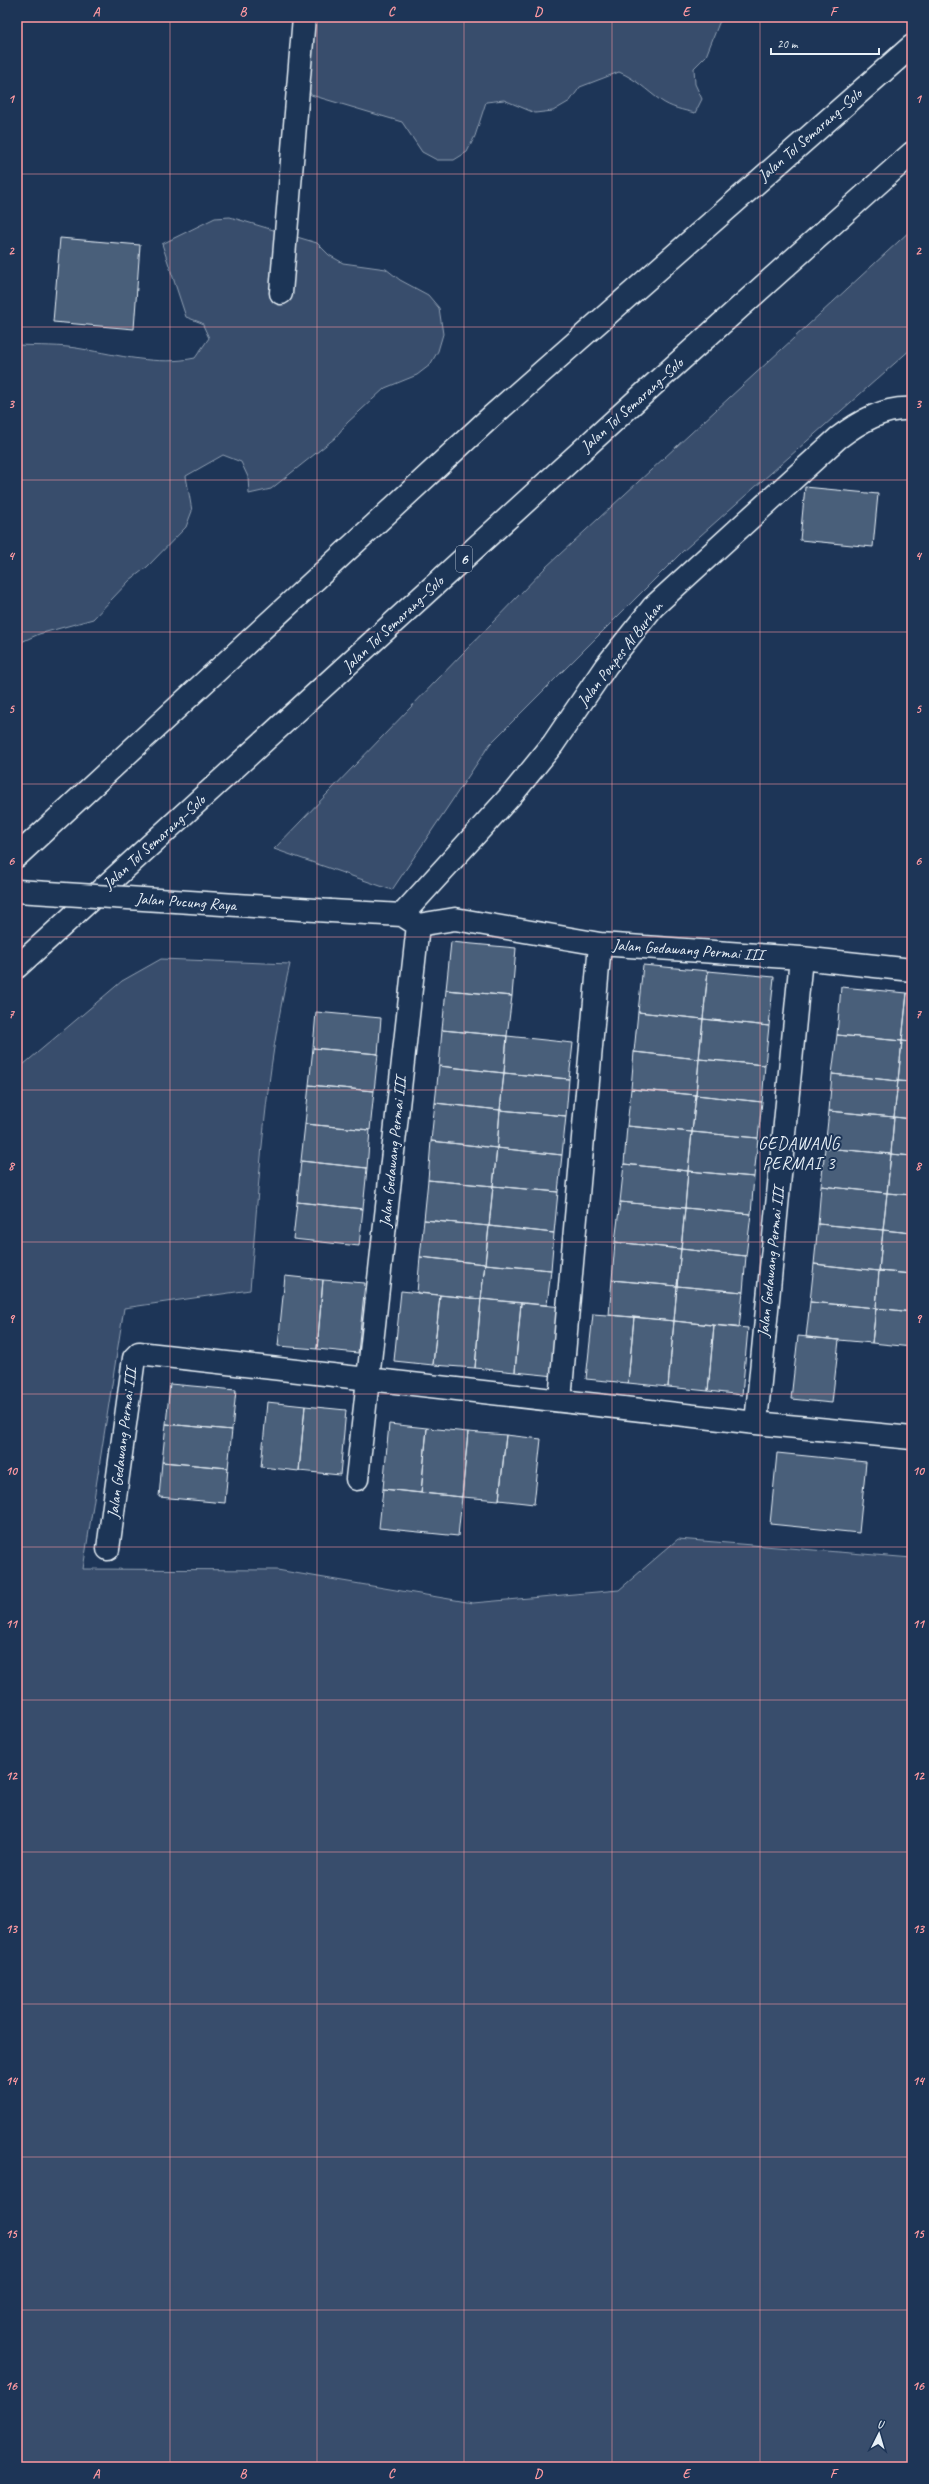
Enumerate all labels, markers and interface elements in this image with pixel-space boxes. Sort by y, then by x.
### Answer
text: A [93,4,101,20]
text: B [240,4,248,20]
text: C [388,4,396,20]
text: D [534,4,543,20]
text: E [683,4,692,20]
text: F [830,4,839,20]
scale bar [771,30,879,56]
text: 20 m [777,36,799,52]
street label: Jalan Tol Semarang–Solo [753,83,868,186]
text: 1 [8,91,16,107]
text: 1 [915,91,923,107]
text: 2 [8,243,15,259]
text: 2 [915,243,922,259]
street label: Jalan Tol Semarang–Solo [576,352,689,457]
text: 3 [8,396,15,412]
text: 3 [915,396,922,412]
road number: 6 [456,546,472,572]
text: 4 [8,548,16,564]
text: 4 [915,548,923,564]
street label: Jalan Tol Semarang–Solo [337,570,450,677]
street label: Jalan Ponpes Al Burhan [572,597,668,711]
text: 5 [8,701,15,717]
text: 5 [915,701,922,717]
street label: Jalan Tol Semarang–Solo [98,789,211,894]
text: 6 [8,853,15,869]
text: 6 [915,853,922,869]
street label: Jalan Pucung Raya [134,888,238,916]
street label: Jalan Gedawang Permai III [611,935,768,966]
text: 7 [8,1006,15,1022]
text: 7 [915,1006,922,1022]
street label: Jalan Gedawang Permai III [375,1072,411,1229]
district label: GEDAWANG PERMAI 3 [758,1133,841,1174]
text: 8 [8,1158,16,1174]
text: 8 [915,1158,923,1174]
street label: Jalan Gedawang Permai III [753,1182,789,1339]
text: 9 [8,1311,15,1327]
text: 9 [915,1311,922,1327]
street label: Jalan Gedawang Permai III [103,1363,142,1520]
text: 10 [5,1463,18,1479]
text: 10 [912,1463,925,1479]
text: 11 [5,1616,19,1632]
text: 11 [912,1616,926,1632]
text: 12 [5,1768,18,1784]
text: 12 [912,1768,925,1784]
text: 13 [5,1921,18,1937]
text: 13 [912,1921,925,1937]
text: 14 [5,2073,19,2089]
text: 14 [912,2073,926,2089]
text: 15 [5,2226,18,2242]
text: 15 [912,2226,925,2242]
text: 16 [5,2378,18,2394]
text: 16 [912,2378,925,2394]
north arrow [859,2414,899,2454]
text: U [877,2417,886,2431]
text: A [93,2466,101,2482]
text: B [240,2466,248,2482]
text: C [388,2466,396,2482]
text: D [534,2466,543,2482]
text: E [683,2466,692,2482]
text: F [830,2466,839,2482]

